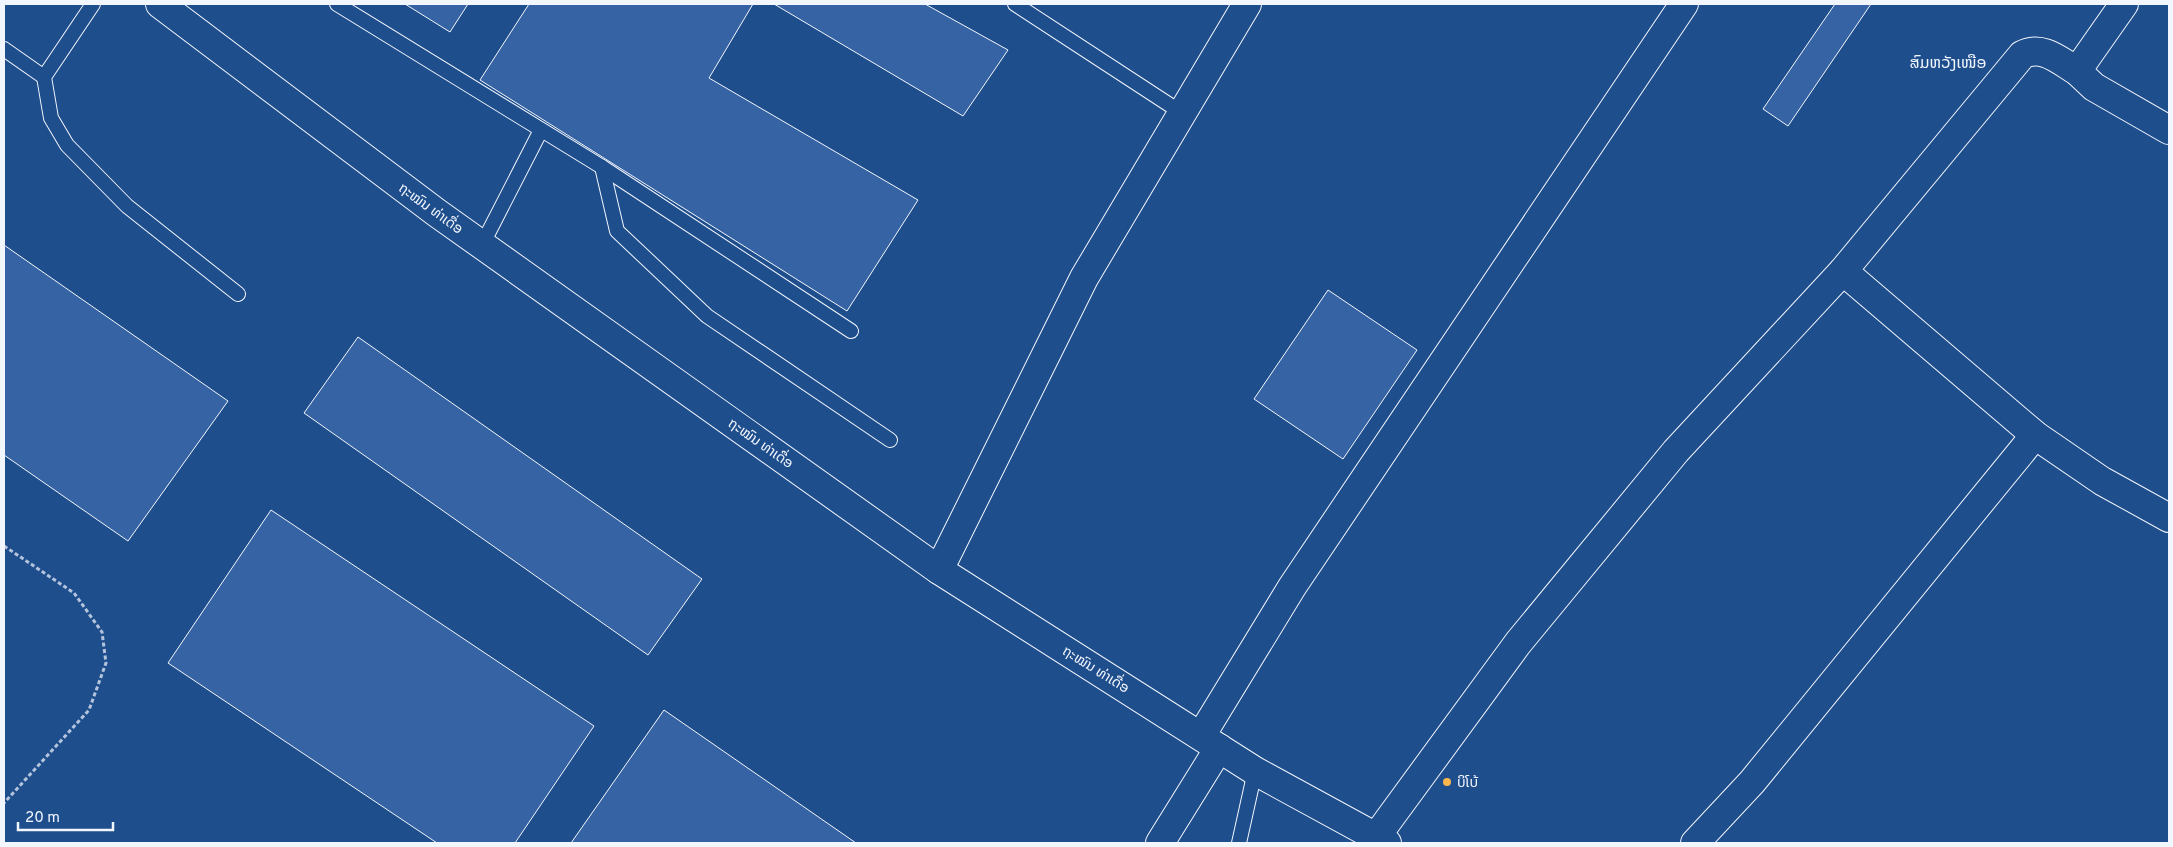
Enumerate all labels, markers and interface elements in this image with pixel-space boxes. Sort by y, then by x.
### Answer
district label: ສົມຫວັງເໜືອ [1910,54,1986,74]
street label: ຖະໝົນ ທ່າເດື່ອ [394,177,468,238]
street label: ຖະໝົນ ທ່າເດື່ອ [724,412,798,473]
street label: ຖະໝົນ ທ່າເດື່ອ [1059,640,1134,698]
place label: ບິໂບ້ [1457,775,1479,792]
marker: ບິໂບ້ [1441,776,1453,788]
scale bar [18,800,112,832]
text: 20 m [25,809,60,828]

